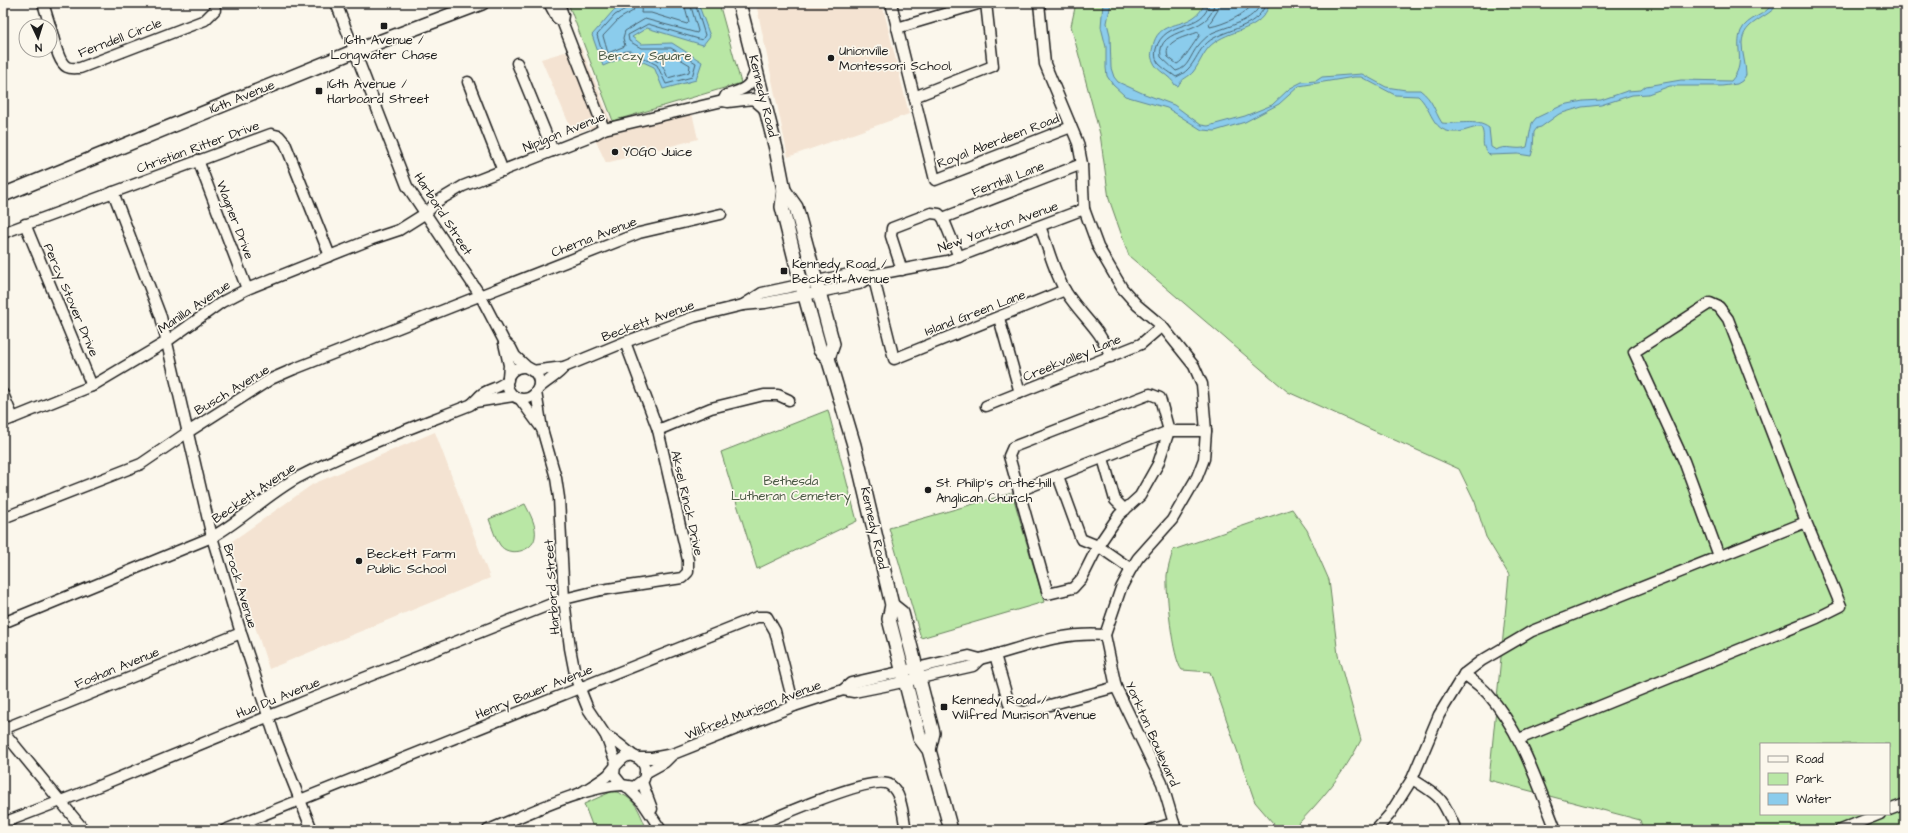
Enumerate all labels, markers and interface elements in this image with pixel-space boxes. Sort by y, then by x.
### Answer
street label: Ferndell Circle [76,14,164,62]
north arrow [18,18,58,58]
marker: 16th Avenue / Longwater Chase [379,21,389,31]
place label: 16th Avenue / Longwater Chase [330,31,438,65]
text: N [35,40,43,55]
place label: Unionville Montessori School, [839,42,953,75]
park label: Berczy Square [599,47,691,66]
street label: Kennedy Road [743,53,782,139]
marker: Unionville Montessori School, [826,53,836,63]
place label: 16th Avenue / Harboard Street [327,75,430,108]
street label: 16th Avenue [207,76,277,118]
marker: 16th Avenue / Harboard Street [314,86,324,96]
street label: Nipigon Avenue [520,107,608,158]
street label: Royal Aberdeen Road [934,109,1062,174]
street label: Christian Ritter Drive [134,116,262,178]
place label: YOGO Juice [623,143,692,161]
marker: YOGO Juice [610,147,620,157]
street label: Fernhill Lane [969,157,1047,201]
street label: Harbord Street [409,169,477,260]
street label: Wagner Drive [211,178,258,262]
street label: New Yorkton Avenue [935,197,1061,257]
street label: Cherna Avenue [549,212,639,262]
street label: Percy Stover Drive [38,241,103,360]
place label: Kennedy Road / Beckett Avenue [792,255,889,288]
marker: Kennedy Road / Beckett Avenue [779,266,789,276]
street label: Manilla Avenue [154,276,234,338]
street label: Island Green Lane [922,285,1028,341]
street label: Beckett Avenue [599,296,697,346]
street label: Creekvalley Lane [1020,330,1124,387]
street label: Busch Avenue [191,361,273,419]
street label: Aksel Rinck Drive [666,449,708,557]
street label: Beckett Avenue [209,458,299,528]
park label: Bethesda Lutheran Cemetery [731,472,851,506]
place label: St. Philip's on-the-hill Anglican Church [936,474,1052,508]
street label: Kennedy Road [855,485,892,571]
marker: St. Philip's on-the-hill Anglican Church [923,485,933,495]
street label: Harbord Street [540,538,564,635]
street label: Brock Avenue [219,542,261,630]
place label: Beckett Farm Public School [367,545,456,578]
marker: Beckett Farm Public School [354,556,364,566]
street label: Foshan Avenue [72,643,162,693]
street label: Henry Bauer Avenue [473,660,596,725]
street label: Hua Du Avenue [233,673,323,723]
street label: Wilfred Murison Avenue [682,676,824,744]
street label: Yorkton Boulevard [1121,679,1183,790]
place label: Kennedy Road / Wilfred Murison Avenue [952,691,1096,724]
marker: Kennedy Road / Wilfred Murison Avenue [939,702,949,712]
legend [1760,743,1890,815]
text: Road [1796,751,1824,768]
text: Park [1796,771,1824,788]
text: Water [1796,791,1832,808]

